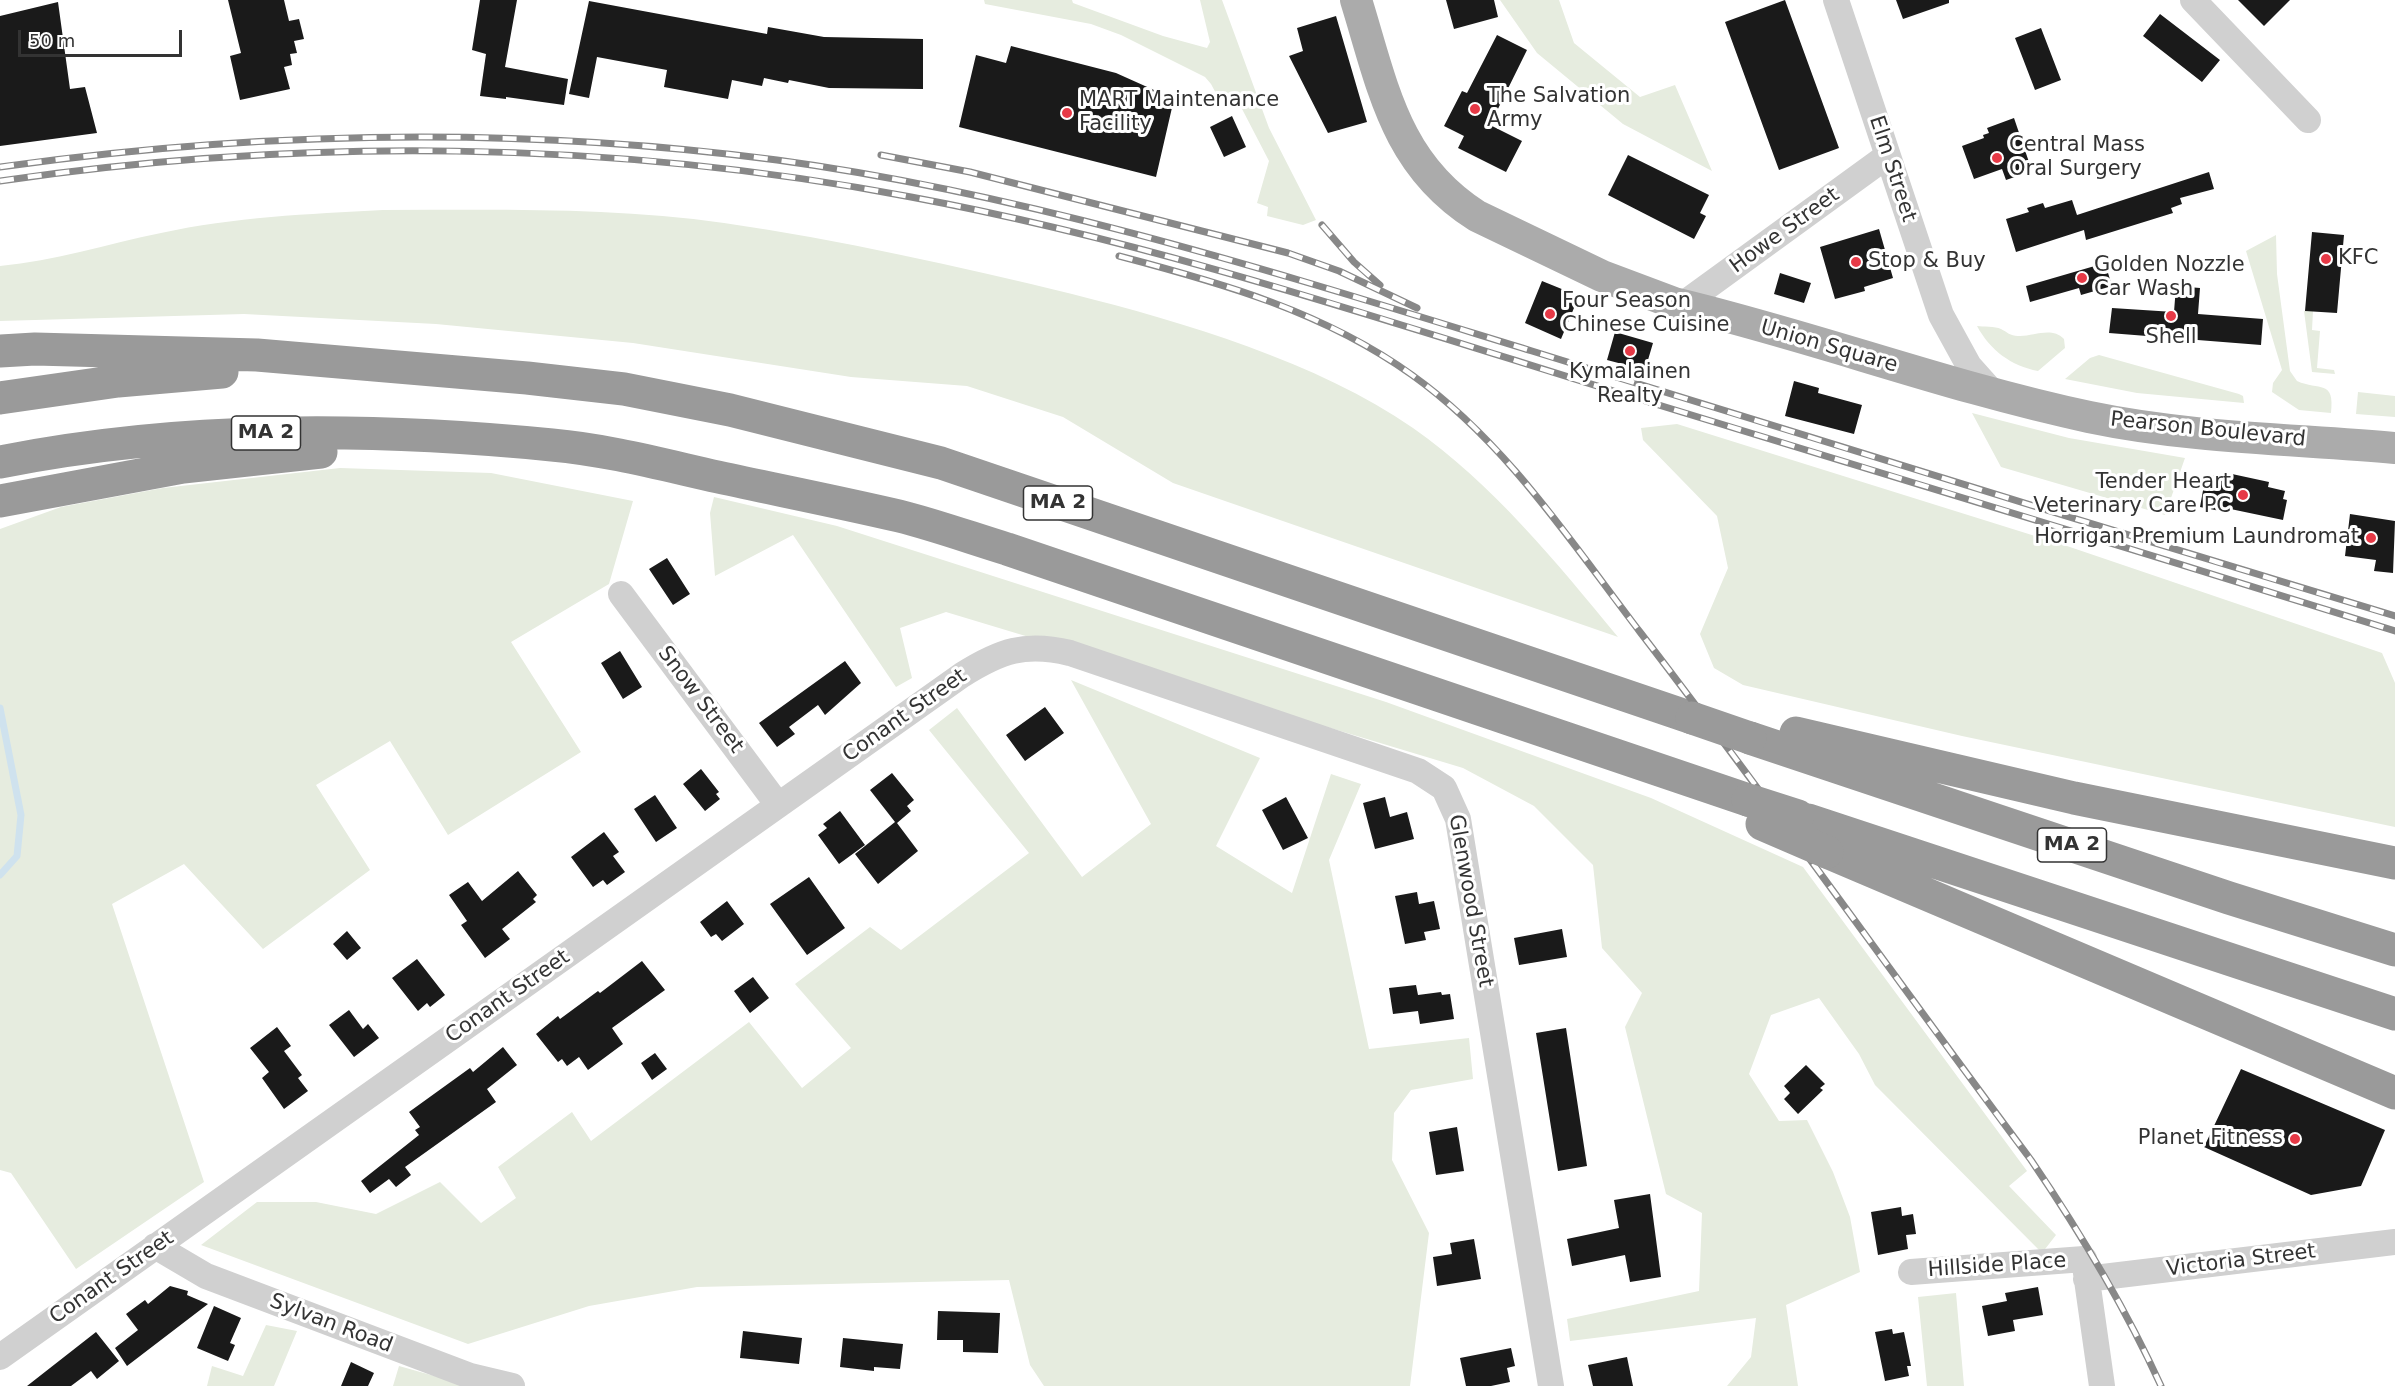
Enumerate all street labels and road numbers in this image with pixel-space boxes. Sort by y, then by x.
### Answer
street label: Elm Street [1863,113,1921,225]
street label: Howe Street [1725,183,1845,279]
street label: Union Square [1758,315,1900,379]
street label: Pearson Boulevard [2109,407,2307,453]
road number: MA 2 [232,416,300,450]
road number: MA 2 [1024,486,1092,520]
street label: Snow Street [652,642,748,758]
street label: Conant Street [838,664,972,768]
street label: Glenwood Street [1442,813,1498,989]
road number: MA 2 [2038,828,2106,862]
street label: Conant Street [441,945,575,1049]
street label: Conant Street [45,1226,179,1330]
street label: Victoria Street [2165,1239,2317,1283]
street label: Hillside Place [1927,1249,2067,1283]
street label: Sylvan Road [266,1289,396,1359]

